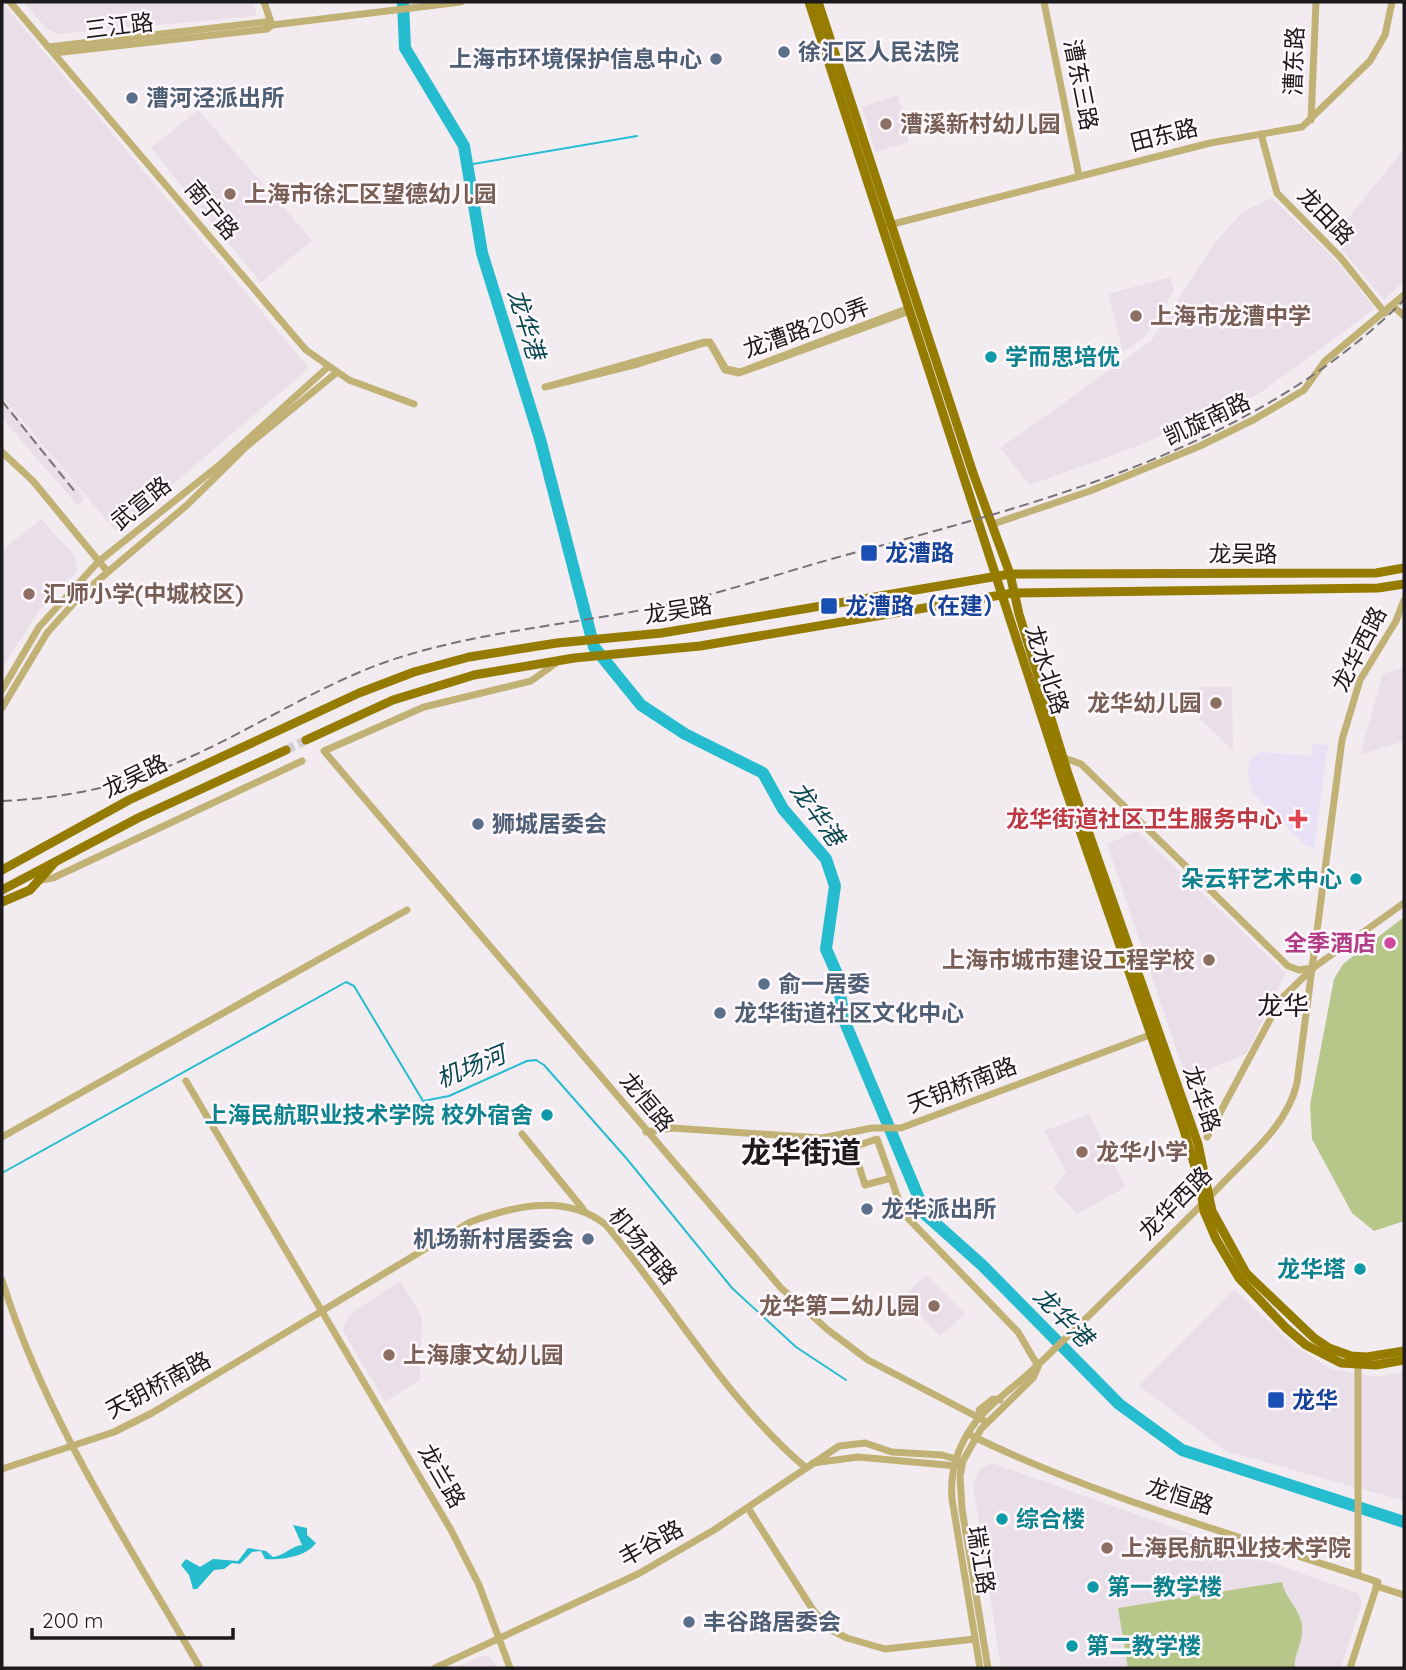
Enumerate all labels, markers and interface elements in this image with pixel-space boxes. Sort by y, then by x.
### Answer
street label: 三江路 [83,7,155,44]
street label: 漕东路 [1278,26,1309,96]
place label: 徐汇区人民法院 [798,37,959,66]
street label: 漕东三路 [1058,37,1105,133]
place label: 上海市环境保护信息中心 [449,44,702,73]
marker: 徐汇区人民法院 [776,44,792,60]
marker: 上海市环境保护信息中心 [708,51,724,67]
place label: 漕河泾派出所 [146,83,284,112]
marker: 漕河泾派出所 [124,90,140,106]
place label: 漕溪新村幼儿园 [900,109,1061,138]
street label: 田东路 [1127,112,1201,157]
marker: 漕溪新村幼儿园 [878,116,894,132]
street label: 南宁路 [179,174,246,245]
place label: 上海市徐汇区望德幼儿园 [244,179,497,208]
street label: 龙田路 [1292,181,1361,251]
marker: 上海市徐汇区望德幼儿园 [222,186,238,202]
water label: 龙华港 [502,285,553,365]
street label: 龙漕路200弄 [739,291,873,364]
place label: 上海市龙漕中学 [1150,301,1311,330]
marker: 上海市龙漕中学 [1128,308,1144,324]
place label: 学而思培优 [1005,342,1120,371]
marker: 学而思培优 [983,349,999,365]
street label: 凯旋南路 [1159,386,1255,451]
street label: 武宣路 [105,470,177,536]
place label: 龙漕路 [885,538,954,567]
street label: 龙吴路 [1209,539,1278,568]
marker: 龙漕路 [859,543,879,563]
place label: 汇师小学(中城校区) [43,579,243,608]
marker: 汇师小学(中城校区) [21,586,37,602]
street label: 龙吴路 [642,590,714,629]
place label: 龙漕路（在建） [845,591,1006,620]
marker: 龙漕路（在建） [819,596,839,616]
street label: 龙华西路 [1325,601,1392,696]
street label: 龙水北路 [1019,622,1075,718]
place label: 龙华幼儿园 [1087,688,1202,717]
marker: 龙华幼儿园 [1208,695,1224,711]
street label: 龙吴路 [97,747,172,804]
water label: 龙华港 [785,775,853,854]
place label: 龙华街道社区卫生服务中心 [1006,804,1282,833]
place label: 狮城居委会 [492,809,607,838]
marker: 龙华街道社区卫生服务中心 [1288,809,1308,829]
marker: 狮城居委会 [470,816,486,832]
place label: 朵云轩艺术中心 [1181,864,1342,893]
marker: 朵云轩艺术中心 [1348,871,1364,887]
place label: 全季酒店 [1284,928,1376,957]
marker: 全季酒店 [1382,935,1398,951]
place label: 上海市城市建设工程学校 [942,945,1195,974]
marker: 上海市城市建设工程学校 [1201,952,1217,968]
place label: 俞一居委 [778,969,870,998]
marker: 俞一居委 [756,976,772,992]
district label: 龙华 [1257,989,1309,1022]
place label: 龙华街道社区文化中心 [734,998,964,1027]
marker: 龙华街道社区文化中心 [712,1005,728,1021]
water label: 机场河 [432,1037,513,1093]
street label: 天钥桥南路 [903,1050,1021,1119]
street label: 龙华路 [1178,1061,1227,1136]
street label: 龙恒路 [614,1066,681,1137]
place label: 上海民航职业技术学院 校外宿舍 [205,1100,533,1129]
marker: 上海民航职业技术学院 校外宿舍 [539,1107,555,1123]
district label: 龙华街道 [741,1133,861,1171]
place label: 龙华小学 [1096,1137,1188,1166]
marker: 龙华小学 [1074,1144,1090,1160]
street label: 龙华西路 [1132,1160,1217,1245]
place label: 龙华派出所 [881,1194,996,1223]
street label: 机场西路 [603,1201,684,1290]
marker: 龙华派出所 [859,1201,875,1217]
place label: 机场新村居委会 [413,1224,574,1253]
marker: 机场新村居委会 [580,1231,596,1247]
place label: 龙华塔 [1277,1254,1346,1283]
marker: 龙华塔 [1352,1261,1368,1277]
water label: 龙华港 [1028,1280,1102,1354]
place label: 龙华第二幼儿园 [759,1291,920,1320]
marker: 龙华第二幼儿园 [926,1298,942,1314]
place label: 上海康文幼儿园 [403,1340,564,1369]
street label: 天钥桥南路 [100,1345,215,1424]
marker: 上海康文幼儿园 [381,1347,397,1363]
place label: 龙华 [1292,1385,1338,1414]
marker: 龙华 [1266,1390,1286,1410]
street label: 龙兰路 [413,1439,472,1513]
street label: 龙恒路 [1143,1471,1217,1520]
place label: 综合楼 [1016,1504,1085,1533]
marker: 综合楼 [994,1511,1010,1527]
street label: 丰谷路 [614,1513,688,1572]
street label: 瑞江路 [962,1524,1001,1596]
place label: 上海民航职业技术学院 [1121,1533,1351,1562]
marker: 上海民航职业技术学院 [1099,1540,1115,1556]
place label: 第一教学楼 [1107,1572,1222,1601]
marker: 第一教学楼 [1085,1579,1101,1595]
scale bar [32,1596,233,1640]
text: 200 m [42,1607,104,1633]
place label: 丰谷路居委会 [703,1607,841,1636]
marker: 丰谷路居委会 [681,1614,697,1630]
place label: 第二教学楼 [1086,1631,1201,1660]
marker: 第二教学楼 [1064,1638,1080,1654]

